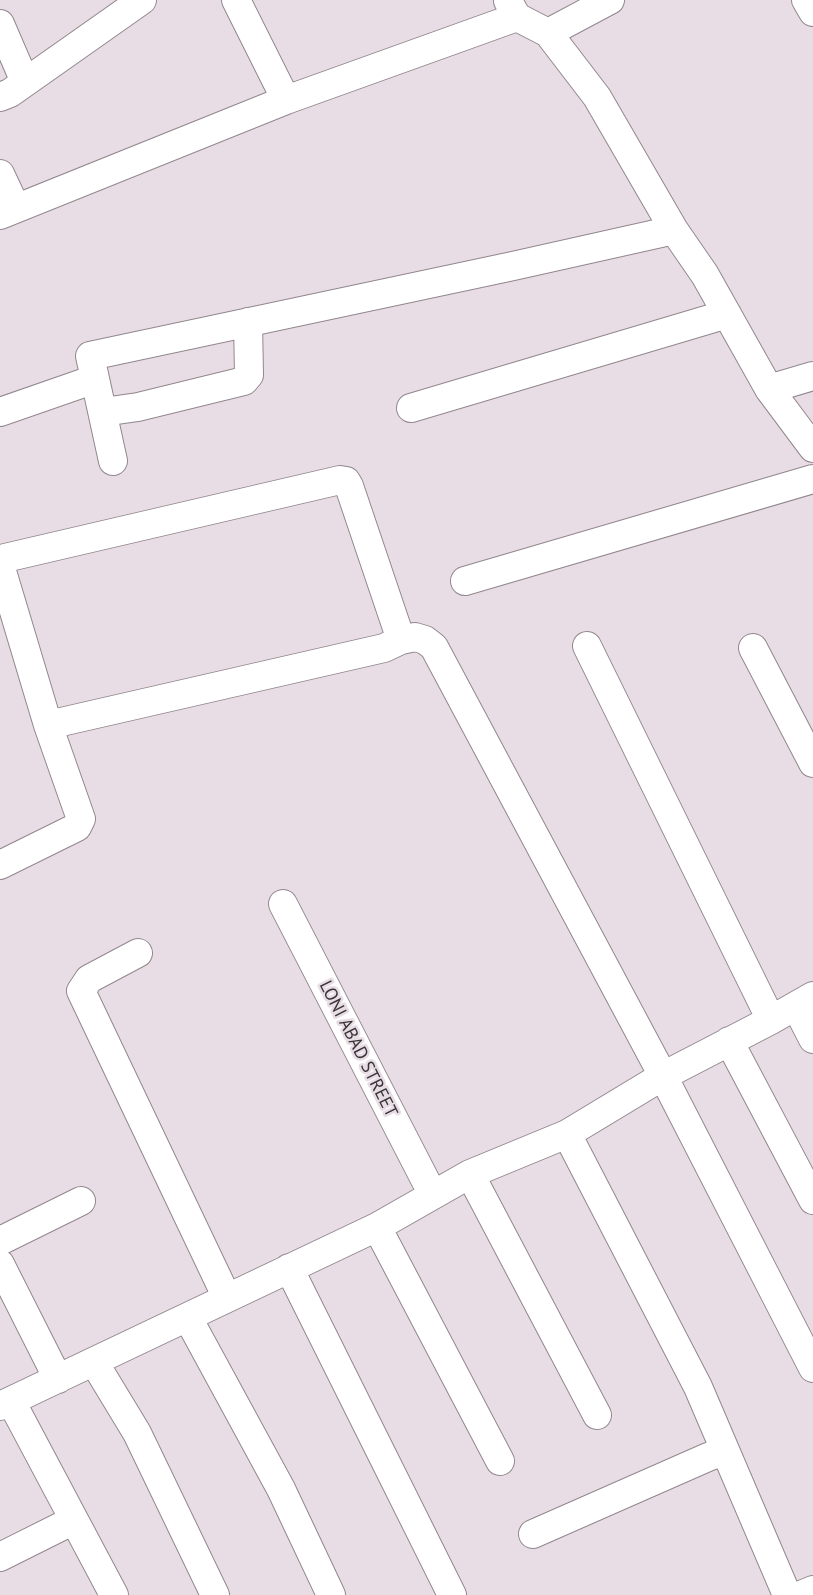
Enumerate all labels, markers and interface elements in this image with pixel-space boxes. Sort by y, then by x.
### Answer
street label: LONI ABAD STREET [314,977,402,1121]

